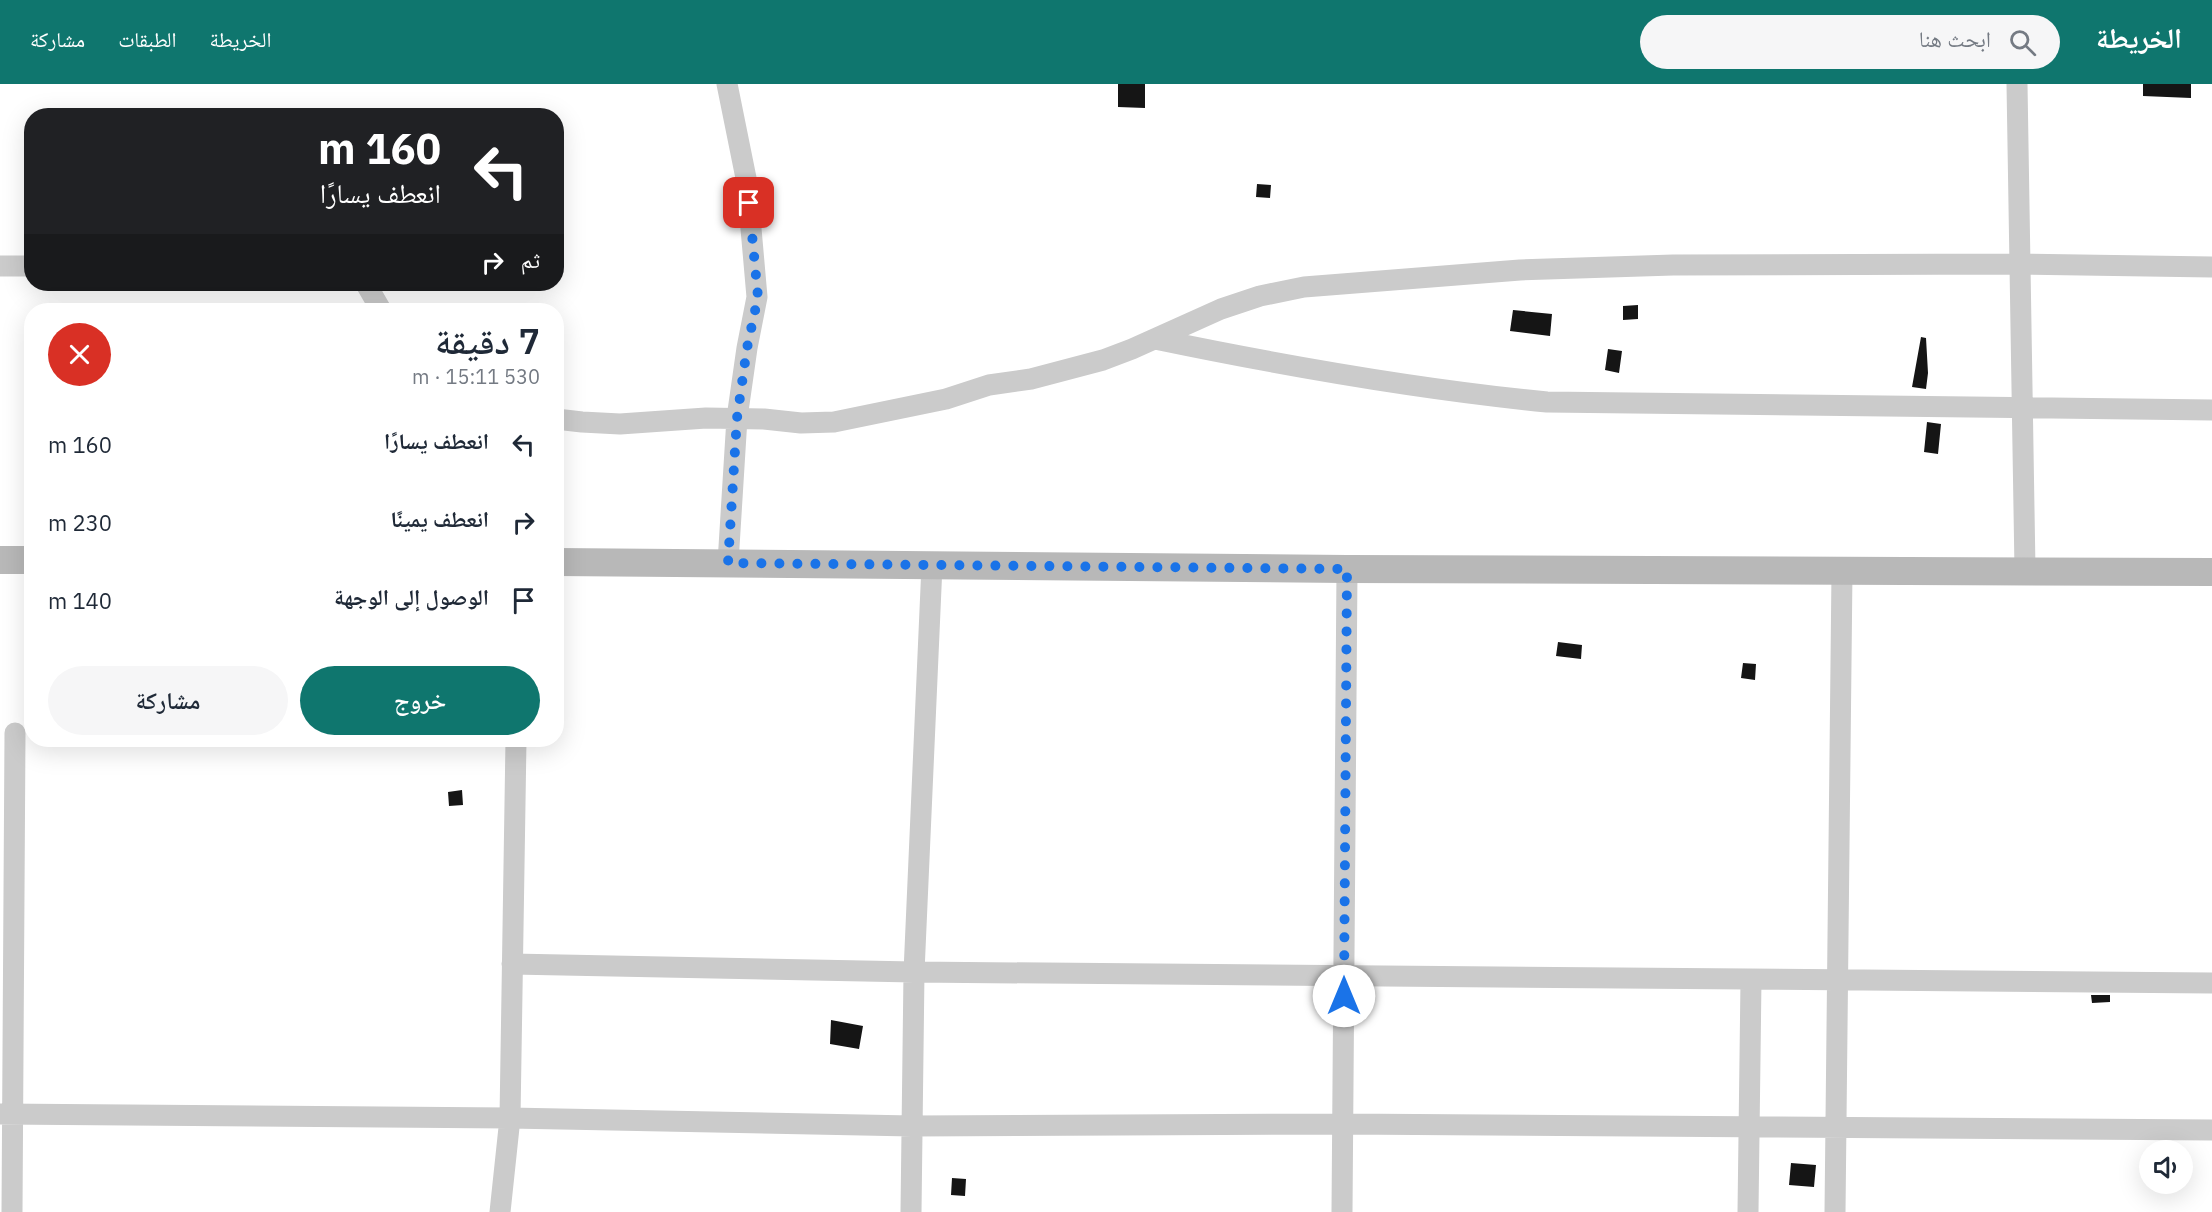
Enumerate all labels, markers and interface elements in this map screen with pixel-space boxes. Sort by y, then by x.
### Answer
search box [1640,15,2060,69]
text: الخريطة [2096,19,2182,56]
text: ابحث هنا [1919,24,1991,53]
text: مشاركة [30,25,85,53]
text: الطبقات [118,25,177,53]
text: الخريطة [210,25,271,53]
icon: search [2006,26,2039,59]
text: 160 m [318,121,441,176]
icon: left [462,132,540,210]
text: انعطف يسارًا [320,175,441,210]
pin [723,177,774,228]
icon: arrive [732,186,765,219]
text: ثم [521,245,540,274]
icon: right [476,246,509,279]
text: 7 دقيقة [435,317,540,364]
button: close [48,323,111,386]
text: 530 m · 15:11 [412,363,540,390]
text: انعطف يسارًا [384,426,489,455]
icon: left [507,428,540,461]
text: 160 m [48,430,112,459]
text: انعطف يمينًا [391,504,489,533]
icon: right [507,506,540,539]
text: 230 m [48,508,112,537]
text: الوصول إلى الوجهة [334,582,489,611]
icon: arrive [507,584,540,617]
text: 140 m [48,586,112,615]
button: مشاركة [48,666,288,735]
button: خروج [300,666,540,735]
position arrow [1312,964,1376,1028]
map controls [2139,1140,2193,1194]
button: sound [2139,1140,2193,1194]

